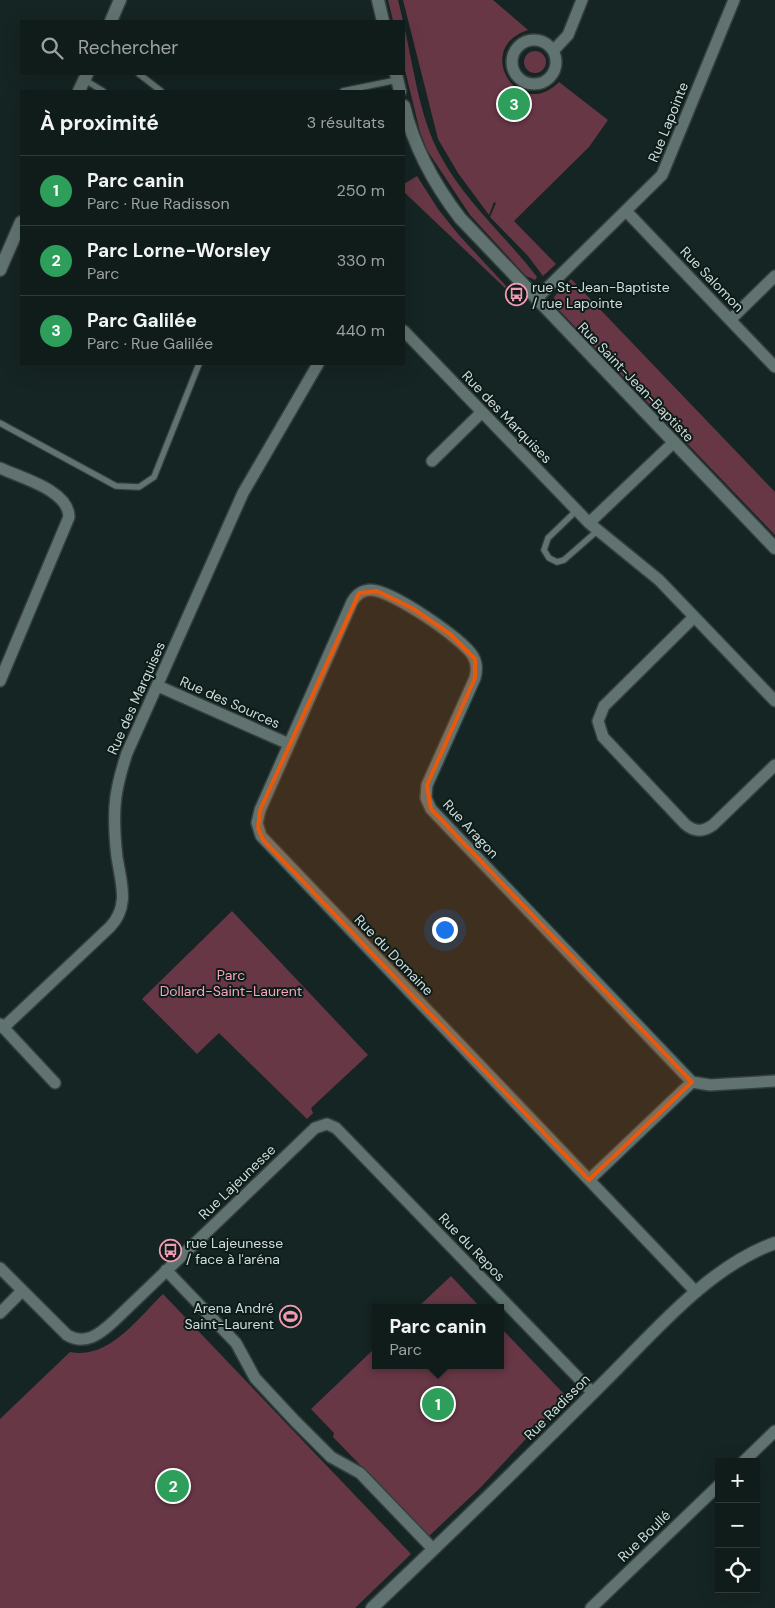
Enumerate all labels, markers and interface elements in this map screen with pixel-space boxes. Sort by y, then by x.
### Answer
search box [20,20,405,75]
icon: search [38,34,66,62]
text: Rechercher [78,35,178,60]
street label: Rue Lapointe [644,79,692,165]
pin: 3 [498,85,530,123]
text: À proximité [40,109,159,137]
text: 3 résultats [307,112,385,133]
text: Parc canin [87,168,184,193]
text: 1 [53,180,59,201]
text: 250 m [337,180,385,201]
text: Parc · Rue Radisson [87,193,230,214]
text: Parc Lorne-Worsley [87,238,271,263]
street label: Rue Salomon [676,243,748,315]
text: 2 [51,250,61,271]
text: 330 m [337,250,385,271]
text: Parc [87,263,119,284]
place label: rue St-Jean-Baptiste / rue Lapointe [532,278,670,312]
bus stop icon: rue St-Jean-Baptiste / rue Lapointe [504,283,528,307]
text: Parc Galilée [87,308,197,333]
street label: Rue Saint-Jean-Baptiste [574,318,698,446]
text: 3 [51,320,61,341]
text: 440 m [336,320,385,341]
text: Parc · Rue Galilée [87,333,213,354]
street label: Rue des Marquises [458,367,556,467]
street label: Rue des Marquises [103,639,169,757]
street label: Rue des Sources [177,672,283,732]
street label: Rue Aragon [439,796,503,862]
street label: Rue du Domaine [351,911,437,999]
your location [432,917,458,943]
park label: Parc Dollard-Saint-Laurent [160,966,302,1000]
street label: Rue Lajeunesse [195,1141,279,1223]
street label: Rue du Repos [435,1209,509,1285]
place label: rue Lajeunesse / face à l'aréna [186,1234,283,1268]
bus stop icon: rue Lajeunesse / face à l'aréna [158,1239,182,1263]
place label: Arena André Saint-Laurent [184,1299,274,1333]
sports icon: Arena André Saint-Laurent [278,1304,302,1328]
popup [372,1304,504,1369]
text: Parc canin [389,1314,487,1339]
text: Parc [389,1339,422,1360]
street label: Rue Radisson [520,1370,594,1444]
pin: 1 [422,1385,454,1423]
map controls [715,1458,760,1593]
button: + [715,1458,760,1503]
pin: 2 [157,1467,189,1505]
button: − [715,1503,760,1548]
street label: Rue Boullé [614,1506,674,1566]
button: locate [715,1548,760,1593]

